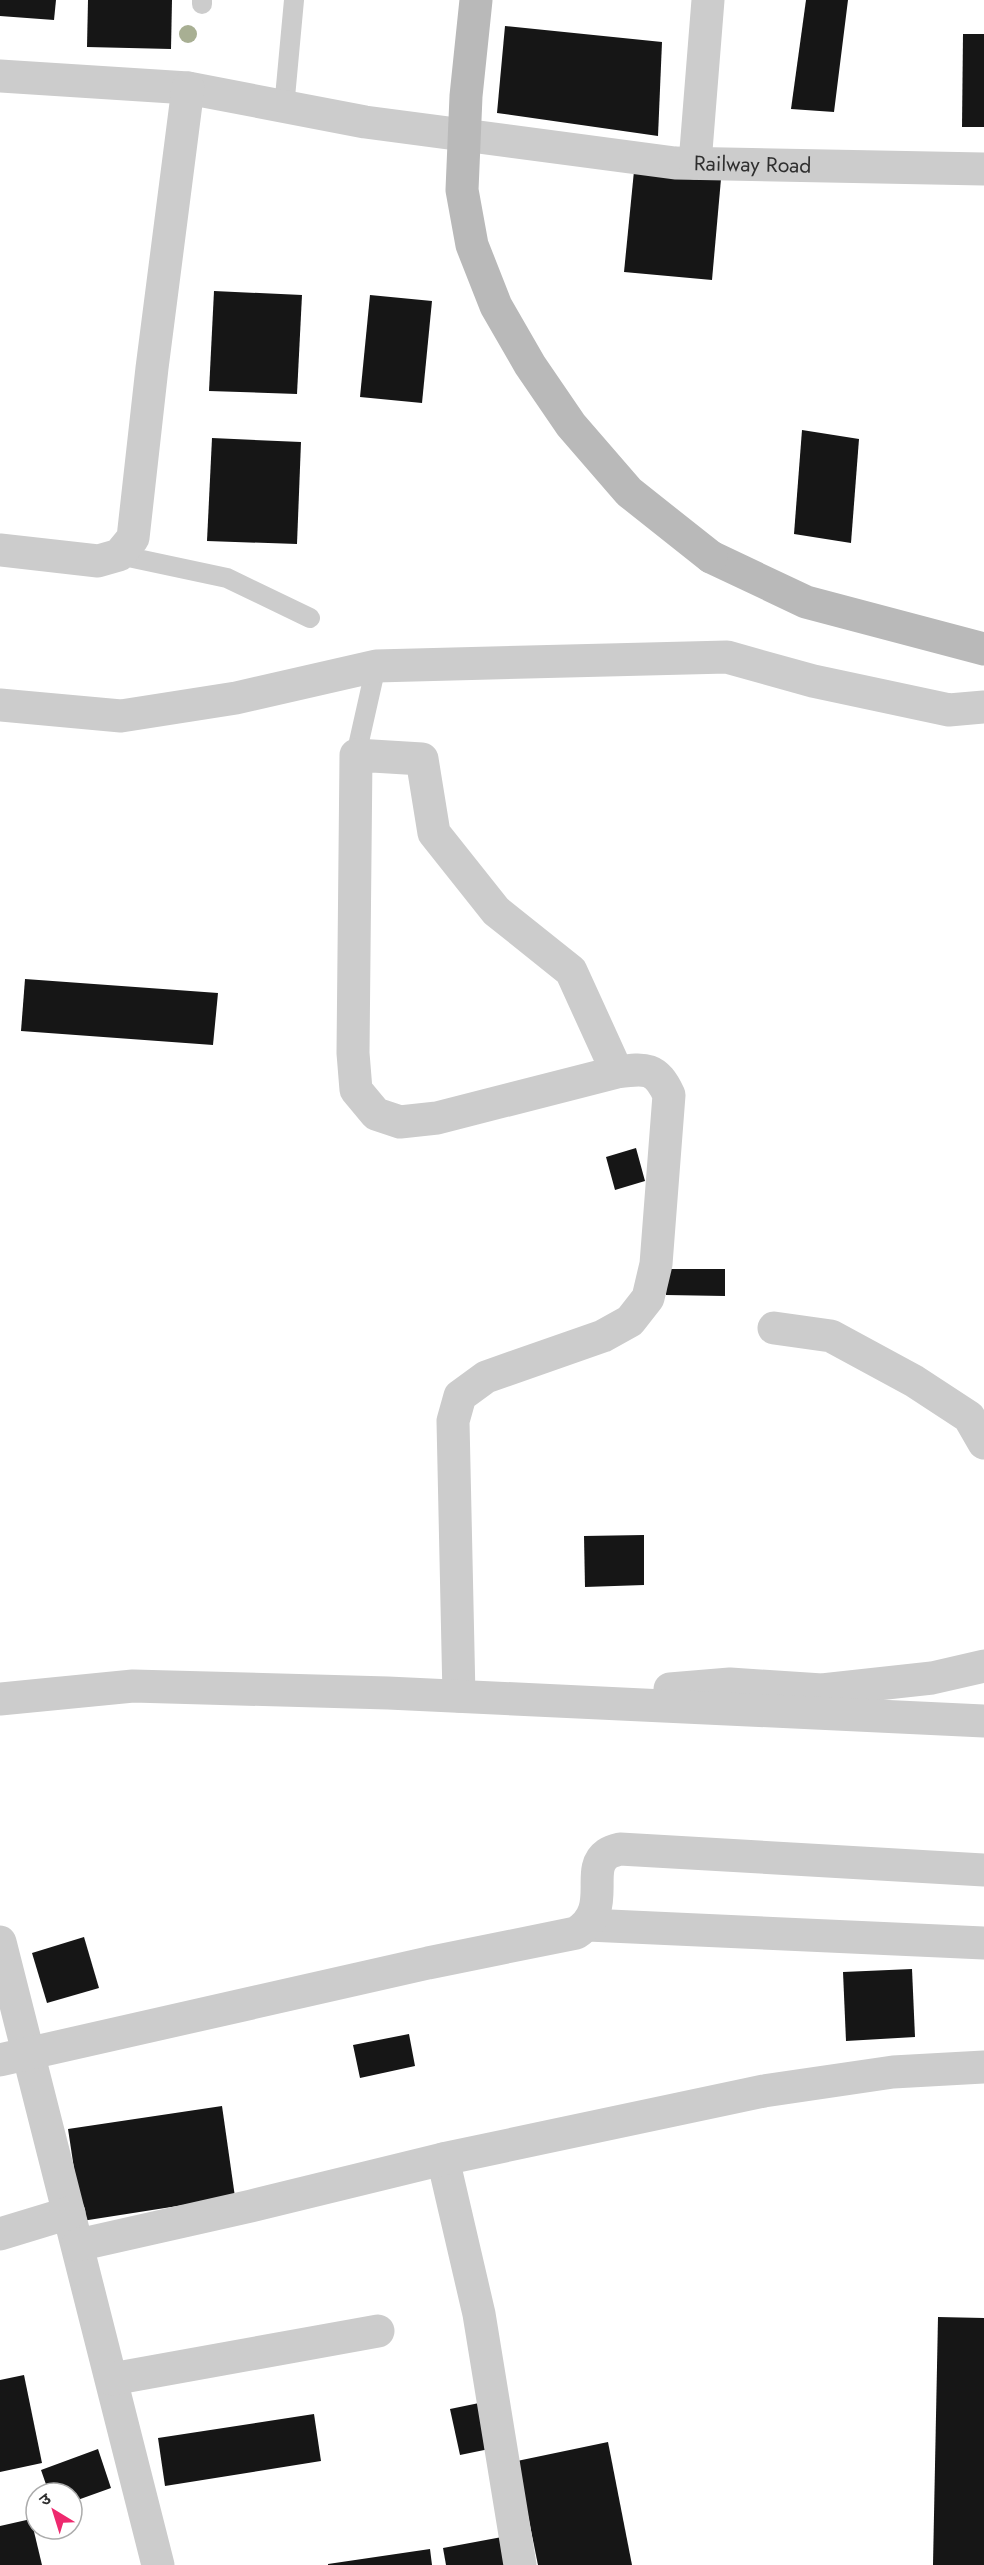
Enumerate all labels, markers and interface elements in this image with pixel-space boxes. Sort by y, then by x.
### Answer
street label: Railway Road [694,148,812,181]
north arrow [24,2481,84,2541]
text: उ [34,2487,56,2512]

